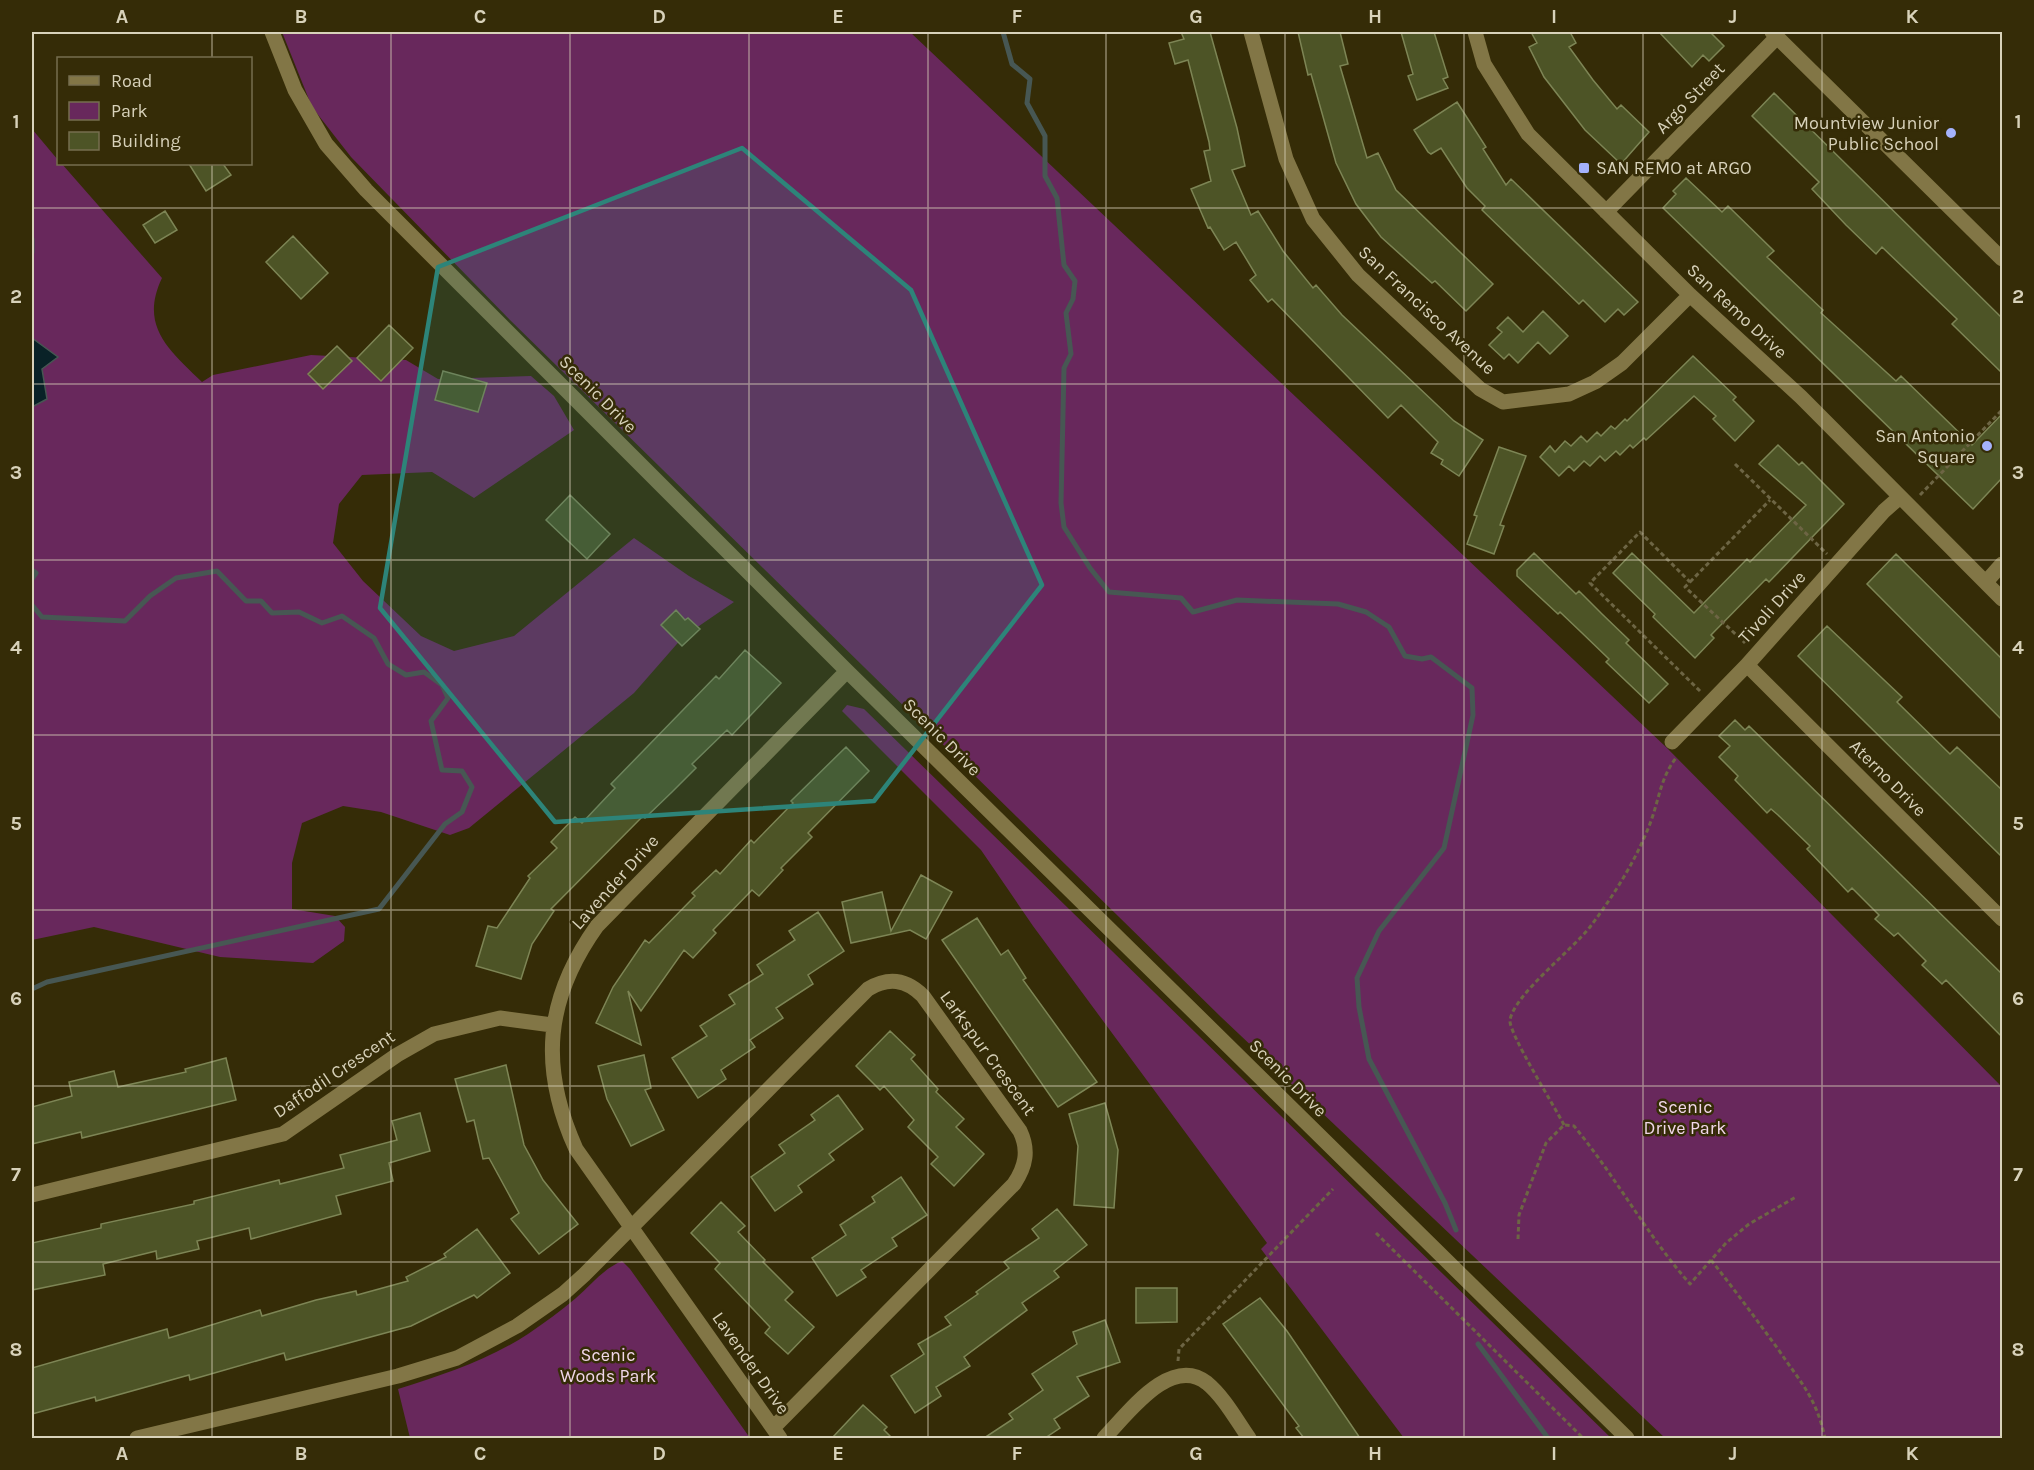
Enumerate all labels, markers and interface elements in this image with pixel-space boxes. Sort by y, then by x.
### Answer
text: A [116,5,129,28]
text: B [295,5,307,28]
text: C [474,5,486,28]
text: D [652,5,666,28]
text: E [832,5,844,28]
text: F [1012,5,1023,28]
text: G [1189,5,1203,28]
text: H [1368,5,1382,28]
text: I [1551,5,1557,28]
text: J [1729,5,1737,28]
text: K [1905,5,1919,28]
legend [57,57,252,165]
street label: Argo Street [1651,58,1729,138]
text: Road [111,70,152,92]
text: Park [111,100,148,122]
text: 1 [12,110,20,133]
text: 1 [2014,110,2022,133]
place label: Mountview Junior Public School [1794,112,1939,155]
marker: Mountview Junior Public School [1944,126,1958,140]
text: Building [111,130,181,152]
place label: SAN REMO at ARGO [1596,157,1752,179]
marker: SAN REMO at ARGO [1577,161,1591,175]
street label: San Francisco Avenue [1354,241,1500,379]
street label: San Remo Drive [1682,259,1792,363]
text: 2 [10,285,22,308]
text: 2 [2012,285,2024,308]
street label: Scenic Drive [554,350,642,438]
place label: San Antonio Square [1875,425,1975,468]
marker: San Antonio Square [1980,439,1994,453]
text: 3 [10,461,22,484]
text: 3 [2012,461,2024,484]
street label: Tivoli Drive [1734,566,1810,648]
text: 4 [10,636,22,659]
text: 4 [2012,636,2024,659]
street label: Scenic Drive [898,693,986,781]
street label: Aterno Drive [1845,735,1931,821]
text: 5 [10,812,22,835]
text: 5 [2012,812,2024,835]
street label: Lavender Drive [567,830,663,934]
street label: Larkspur Crescent [935,986,1041,1120]
text: 6 [10,987,22,1010]
text: 6 [2012,987,2024,1010]
street label: Daffodil Crescent [269,1025,399,1123]
street label: Scenic Drive [1244,1034,1332,1122]
park label: Scenic Drive Park [1644,1096,1726,1139]
text: 7 [11,1163,21,1186]
text: 7 [2013,1163,2023,1186]
street label: Lavender Drive [708,1307,794,1419]
text: 8 [10,1338,22,1361]
text: 8 [2012,1338,2024,1361]
park label: Scenic Woods Park [560,1344,656,1387]
text: A [116,1442,129,1465]
text: B [295,1442,307,1465]
text: C [474,1442,486,1465]
text: D [652,1442,666,1465]
text: E [832,1442,844,1465]
text: F [1012,1442,1023,1465]
text: G [1189,1442,1203,1465]
text: H [1368,1442,1382,1465]
text: I [1551,1442,1557,1465]
text: J [1729,1442,1737,1465]
text: K [1905,1442,1919,1465]

